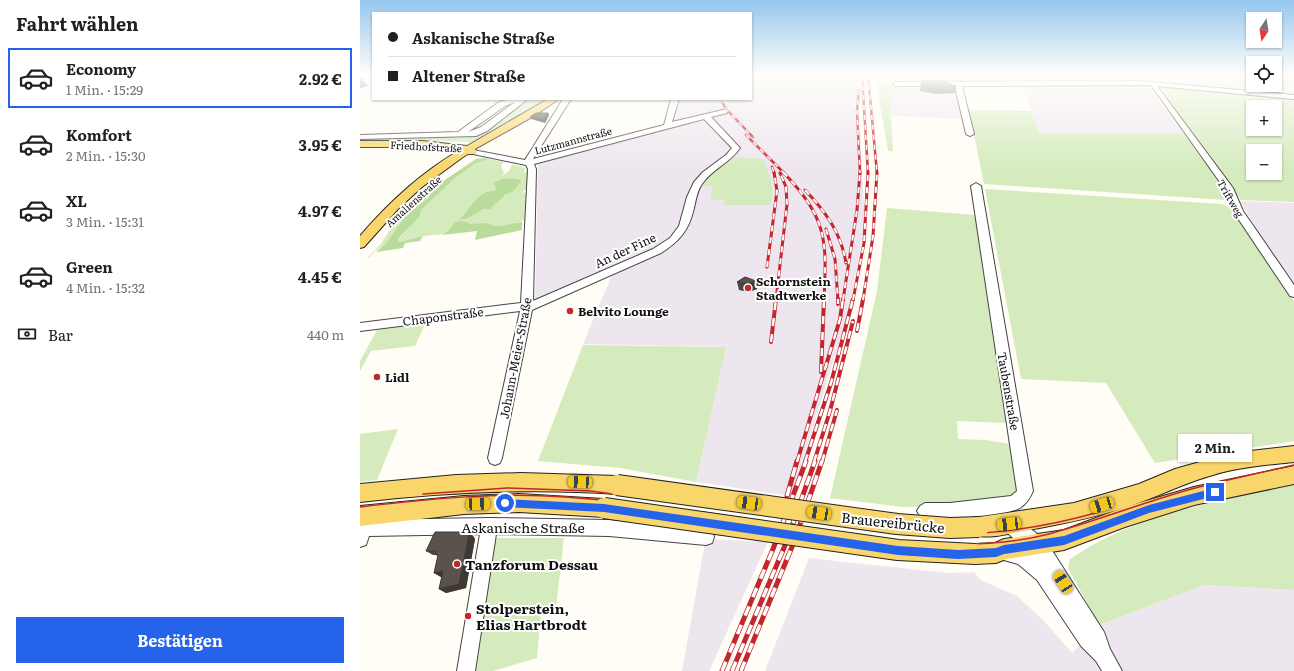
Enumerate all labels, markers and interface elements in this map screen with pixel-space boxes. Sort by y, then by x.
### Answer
text: Fahrt wählen [16,10,139,37]
north arrow [1246,12,1282,48]
map controls [1246,12,1282,180]
text: Askanische Straße [412,26,555,49]
button: locate [1246,56,1282,92]
text: Economy [66,57,136,80]
icon: car [18,60,54,96]
text: Altener Straße [412,64,525,87]
text: 2.92 € [299,67,342,90]
text: 1 Min. · 15:29 [66,80,143,99]
button: + [1246,100,1282,136]
street label: Lutzmannstraße [533,122,613,158]
text: Komfort [66,123,132,146]
icon: car [18,126,54,162]
text: 3.95 € [299,133,342,156]
street label: Friedhofstraße [390,137,462,155]
button: − [1246,144,1282,180]
text: 2 Min. · 15:30 [66,146,146,165]
street label: Amalienstraße [382,172,444,230]
street label: Triftweg [1214,176,1248,220]
text: XL [66,189,87,212]
icon: car [18,192,54,228]
text: 4.97 € [298,199,342,222]
text: 3 Min. · 15:31 [66,212,144,231]
street label: An der Fine [591,228,659,272]
text: Green [66,255,113,278]
icon: car [18,258,54,294]
text: 4.45 € [298,265,342,288]
place label: Schornstein Stadtwerke [756,272,831,304]
text: 4 Min. · 15:32 [66,278,145,297]
marker: Schornstein Stadtwerke [743,283,753,293]
street label: Johann-Meier-Straße [494,296,536,420]
street label: Chaponstraße [402,302,484,330]
place label: Belvito Lounge [578,302,669,320]
marker: Belvito Lounge [565,306,575,316]
icon: cash [16,323,38,345]
text: Bar [48,323,73,346]
text: 440 m [307,325,344,344]
street label: Taubenstraße [993,350,1025,432]
place label: Lidl [385,368,410,386]
marker: Lidl [372,372,382,382]
callout: 2 Min. [1178,434,1252,462]
text: 2 Min. [1195,438,1235,457]
car [568,475,592,489]
route end [1206,483,1224,501]
route start [496,494,514,512]
car [736,495,762,511]
car [1089,496,1115,514]
car [466,498,490,510]
car [806,505,832,521]
street label: Brauereibrücke [840,507,946,537]
street label: Askanische Straße [461,517,585,537]
car [996,517,1022,531]
place label: Tanzforum Dessau [465,554,599,574]
marker: Tanzforum Dessau [452,559,462,569]
car [1051,569,1075,595]
place label: Stolperstein, Elias Hartbrodt [476,598,588,634]
marker: Stolperstein, Elias Hartbrodt [463,611,473,621]
button: Bestätigen [16,617,344,663]

